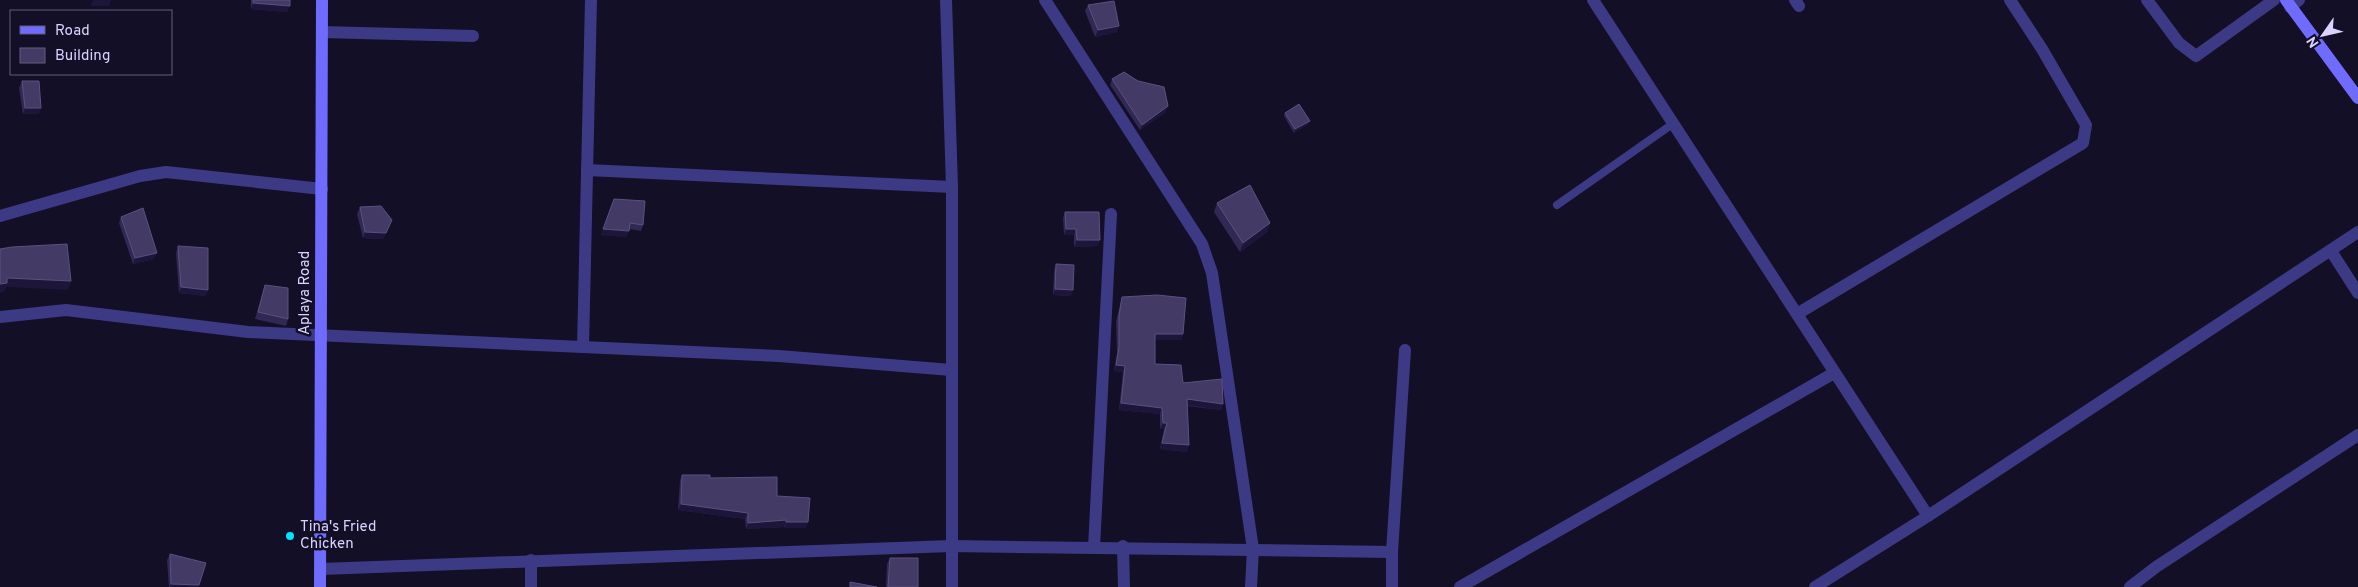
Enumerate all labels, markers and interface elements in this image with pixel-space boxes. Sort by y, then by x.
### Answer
legend [10,10,172,75]
north arrow [2298,10,2348,60]
text: Road [55,22,90,41]
text: N [2304,33,2323,50]
text: Building [55,47,110,66]
street label: Aplaya Road [296,251,315,335]
place label: Tina's Fried Chicken [300,518,376,554]
marker: Tina's Fried Chicken [284,530,296,542]

